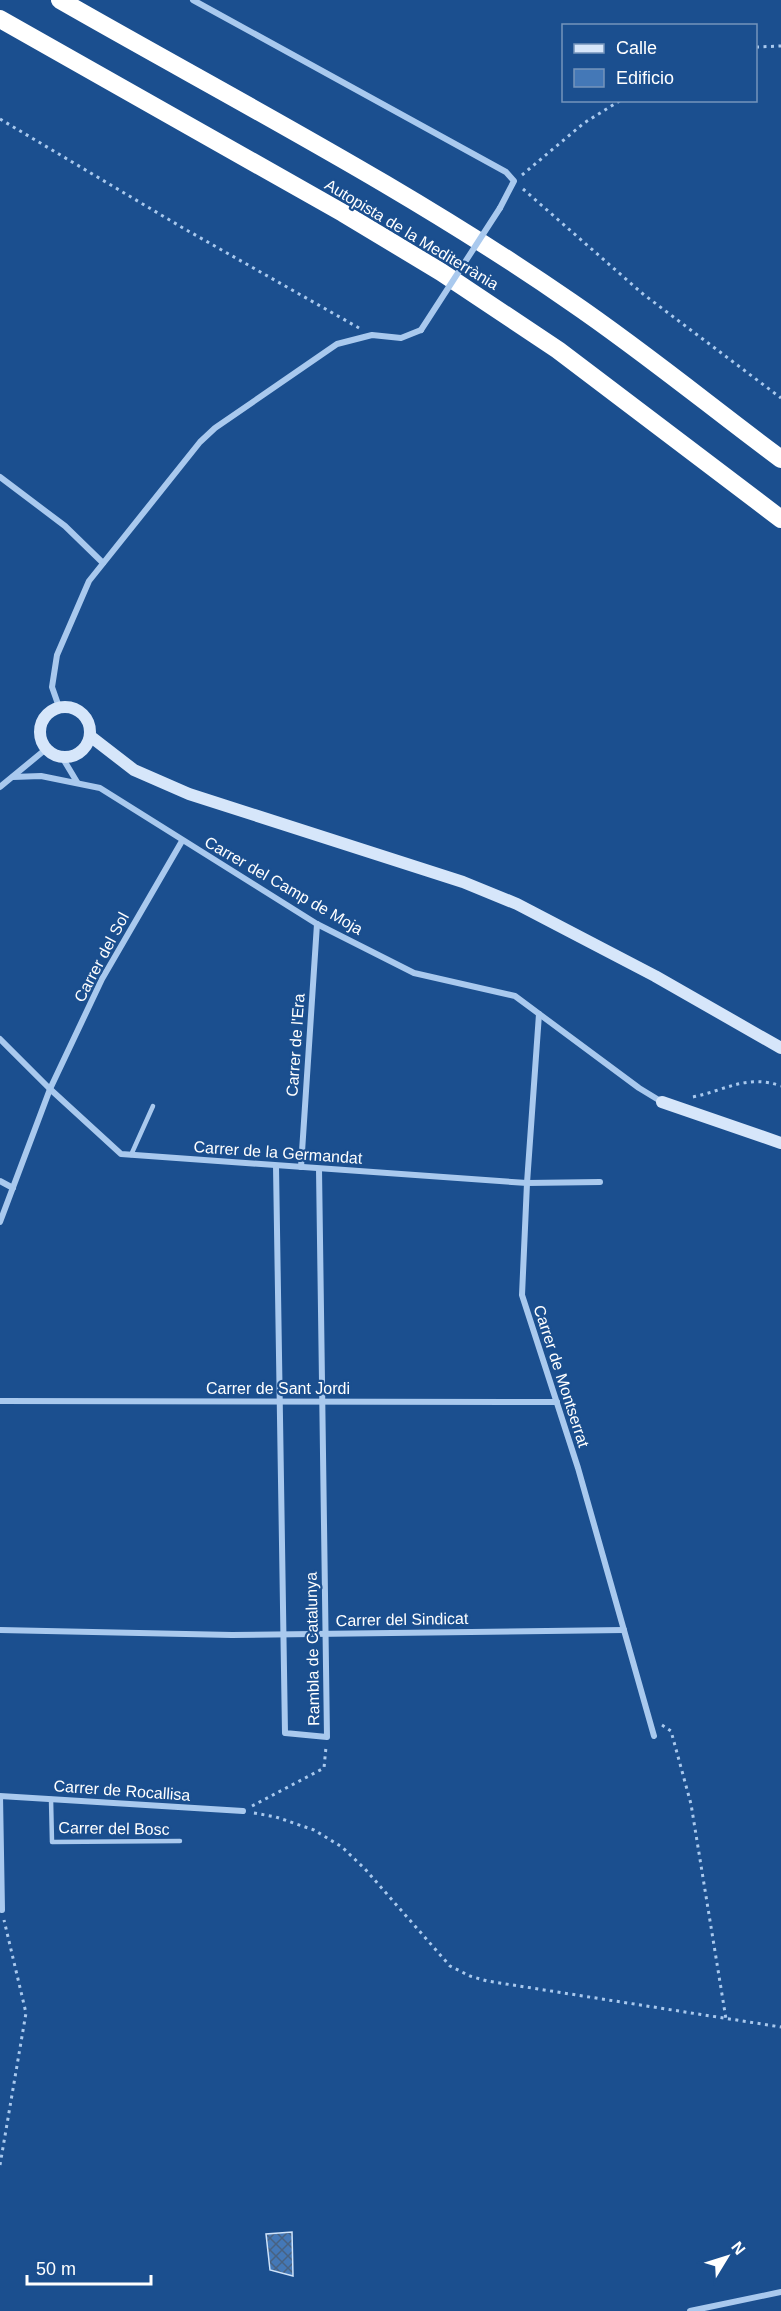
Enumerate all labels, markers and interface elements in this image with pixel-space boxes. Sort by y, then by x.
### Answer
legend [562,24,757,102]
text: Calle [616,38,657,58]
text: Edificio [616,68,674,88]
street label: Autopista de la Mediterrània [322,176,502,293]
street label: Carrer del Camp de Moja [202,833,366,938]
street label: Carrer del Sol [71,910,132,1005]
street label: Carrer de l'Era [283,993,308,1097]
street label: Carrer de la Germandat [193,1138,363,1167]
street label: Carrer de Montserrat [530,1303,593,1450]
street label: Carrer de Sant Jordi [206,1380,350,1397]
street label: Rambla de Catalunya [303,1572,322,1726]
street label: Carrer del Sindicat [336,1610,469,1629]
street label: Carrer de Rocallisa [53,1777,191,1804]
street label: Carrer del Bosc [58,1819,170,1838]
north arrow [697,2227,757,2287]
text: N [728,2238,749,2258]
scale bar [27,2248,152,2286]
text: 50 m [36,2259,76,2279]

